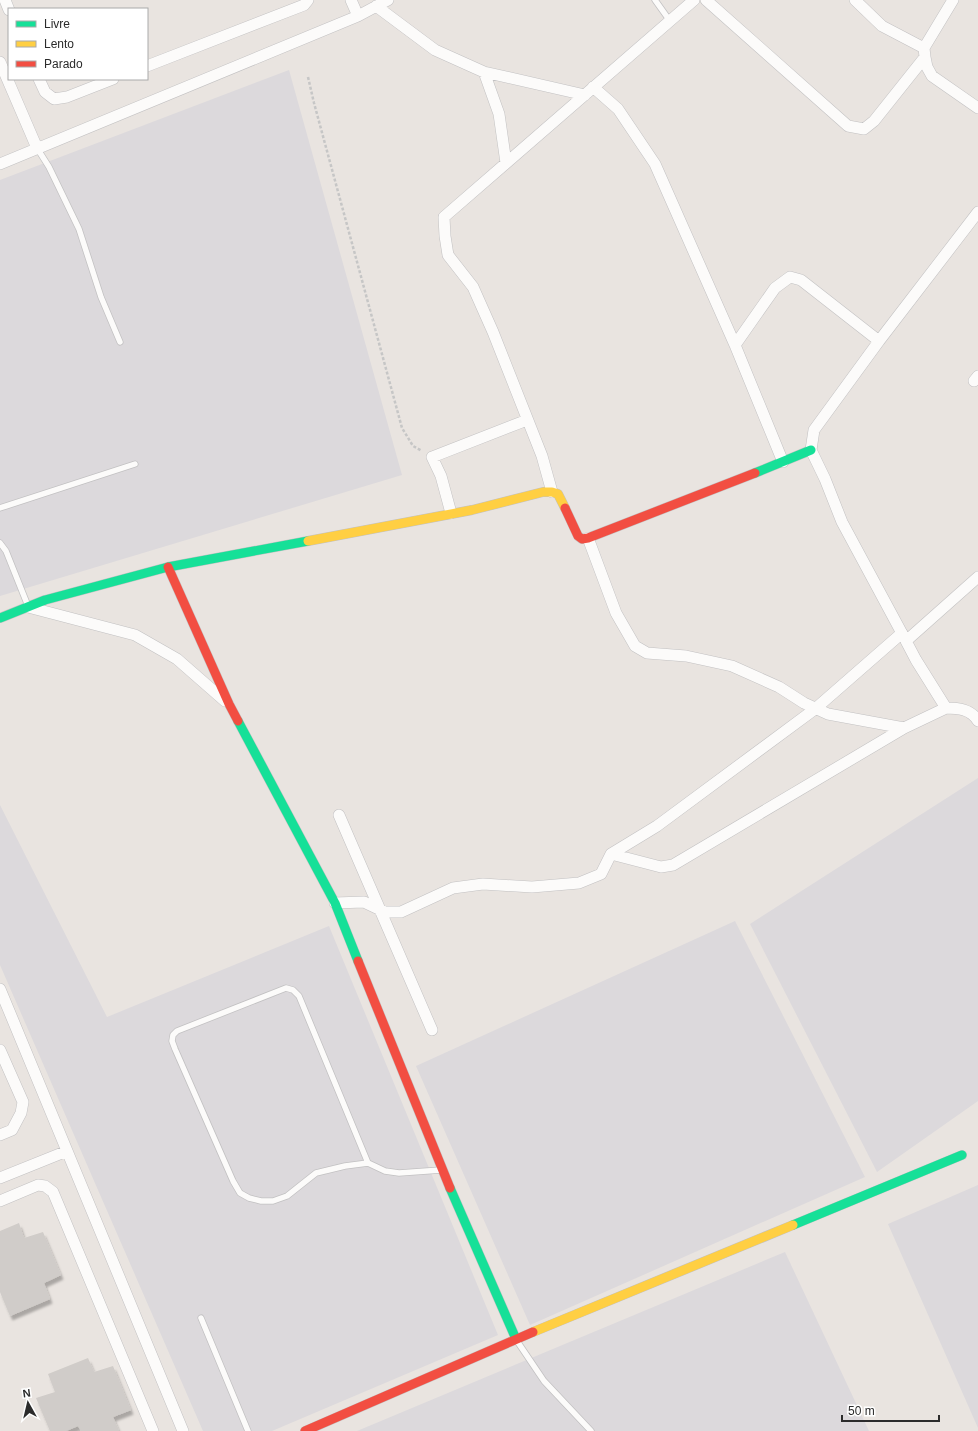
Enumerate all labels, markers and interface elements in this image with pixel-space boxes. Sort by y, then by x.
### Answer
legend [8,8,148,80]
text: Livre [44,17,70,31]
text: Lento [44,37,74,51]
text: Parado [44,57,83,71]
north arrow [8,1383,48,1423]
text: N [22,1387,31,1400]
scale bar [842,1397,939,1423]
text: 50 m [848,1404,875,1418]

